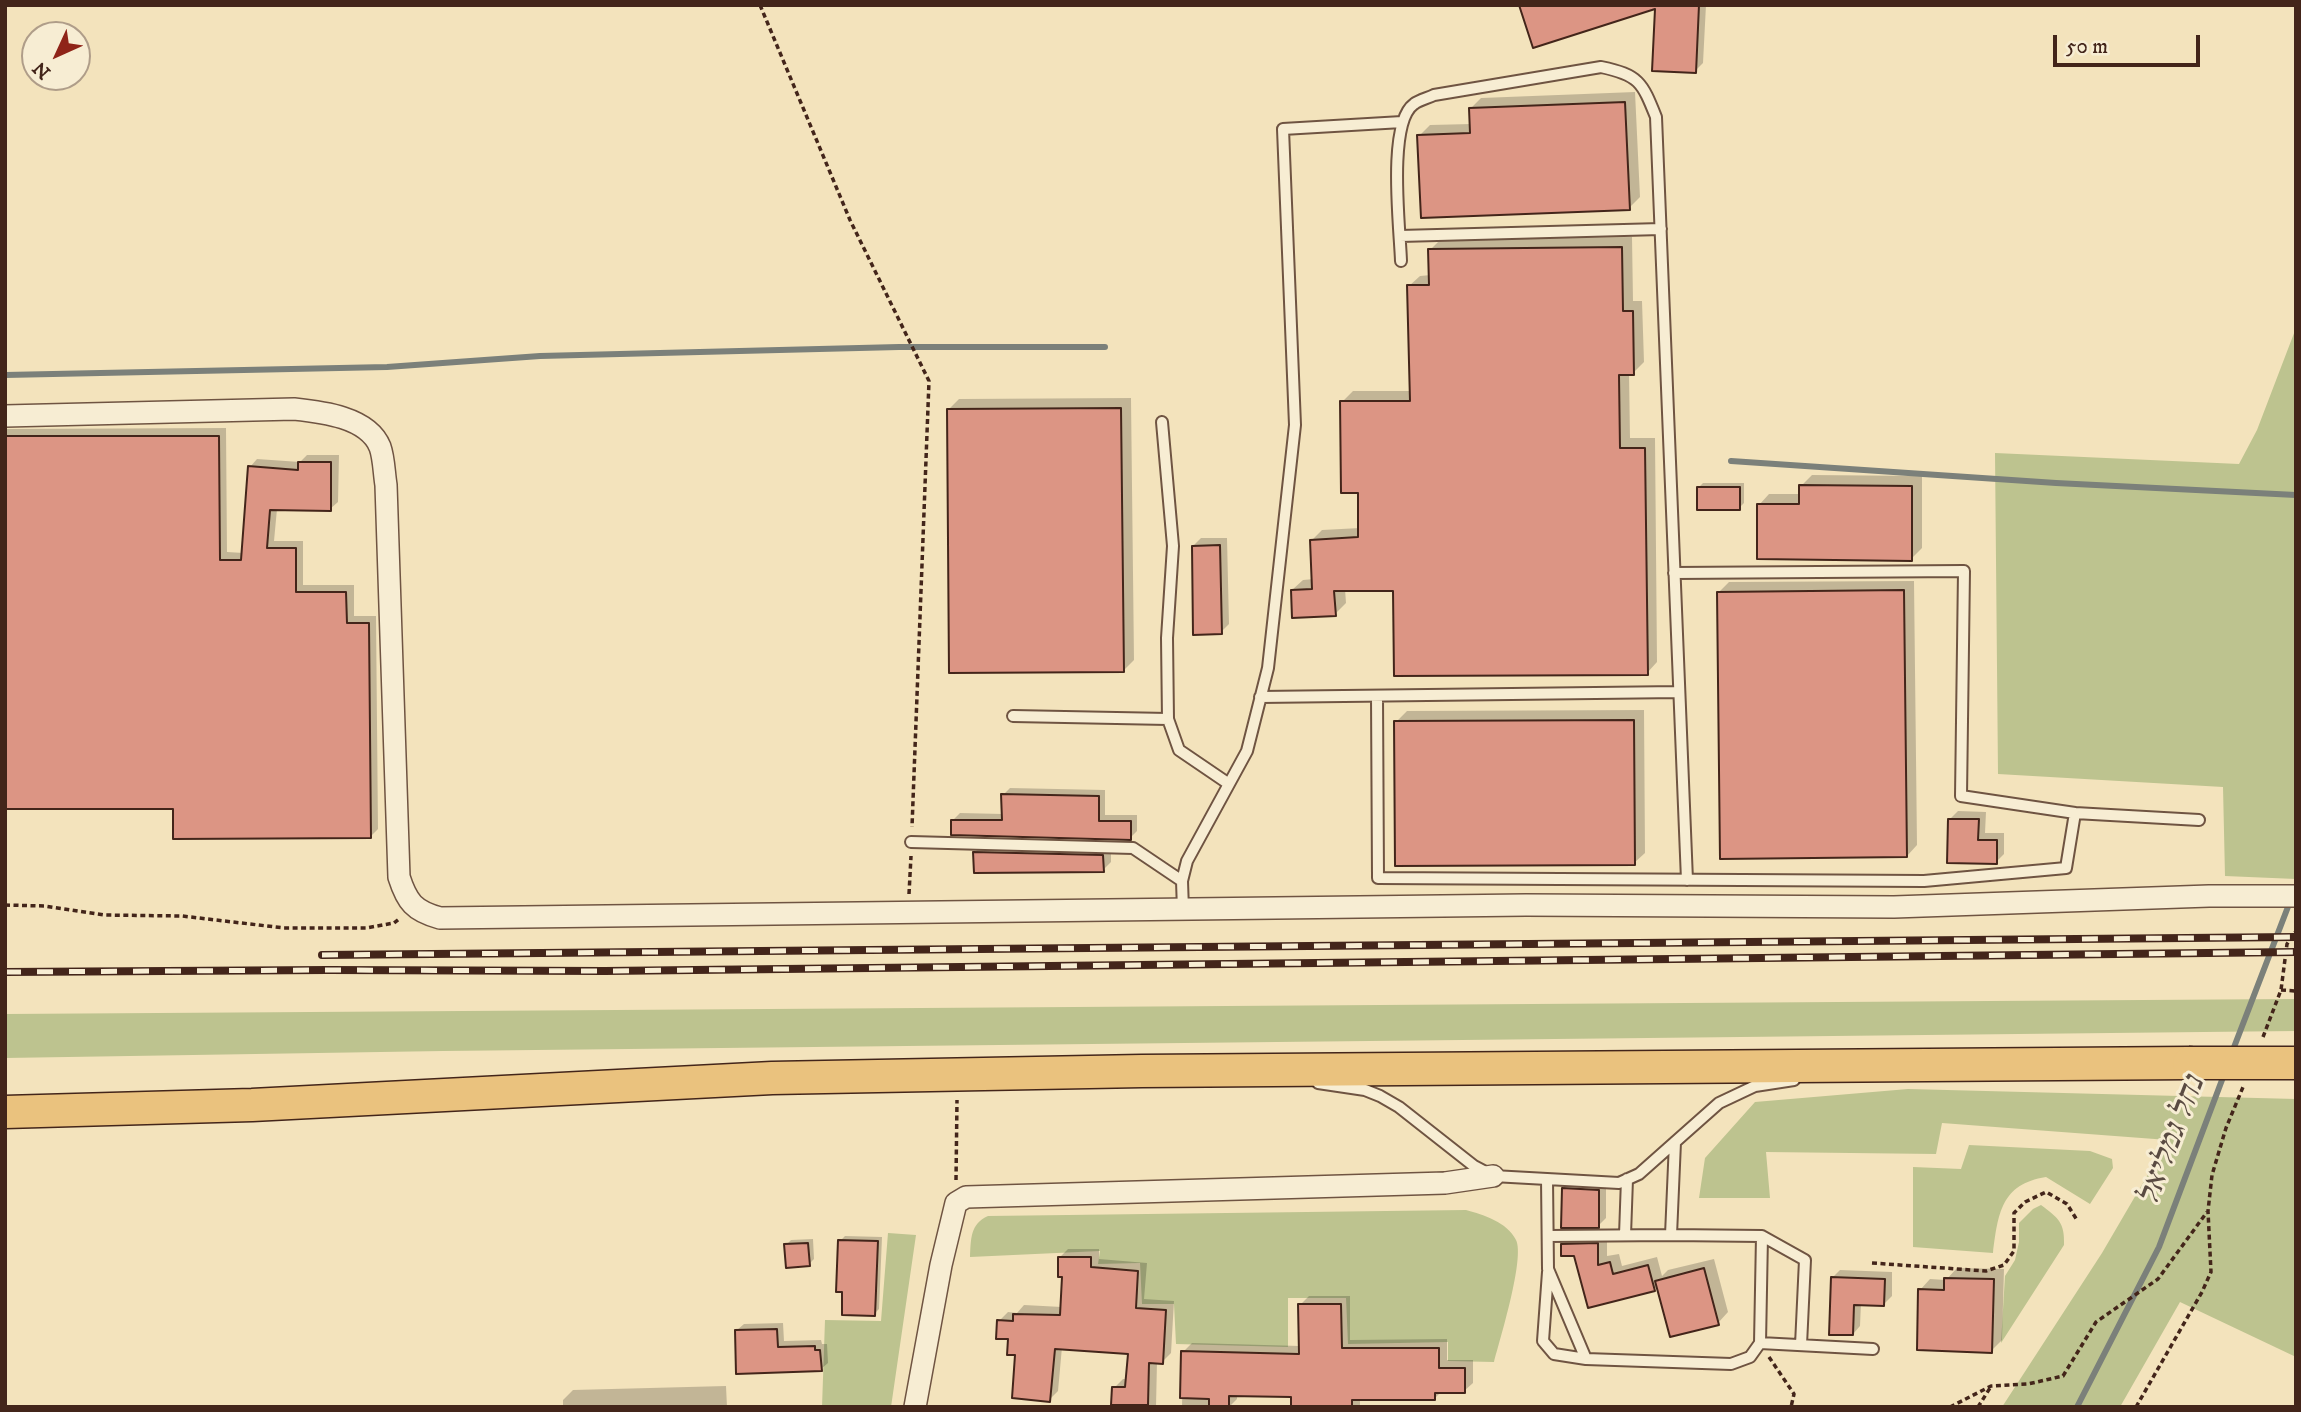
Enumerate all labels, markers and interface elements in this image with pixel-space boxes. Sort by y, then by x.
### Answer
north arrow [21,21,91,91]
scale bar [2056,21,2203,65]
text: 50 m [2066,34,2108,60]
text: N [29,56,56,83]
water label: נחל גמליאל [2131,1072,2215,1212]

